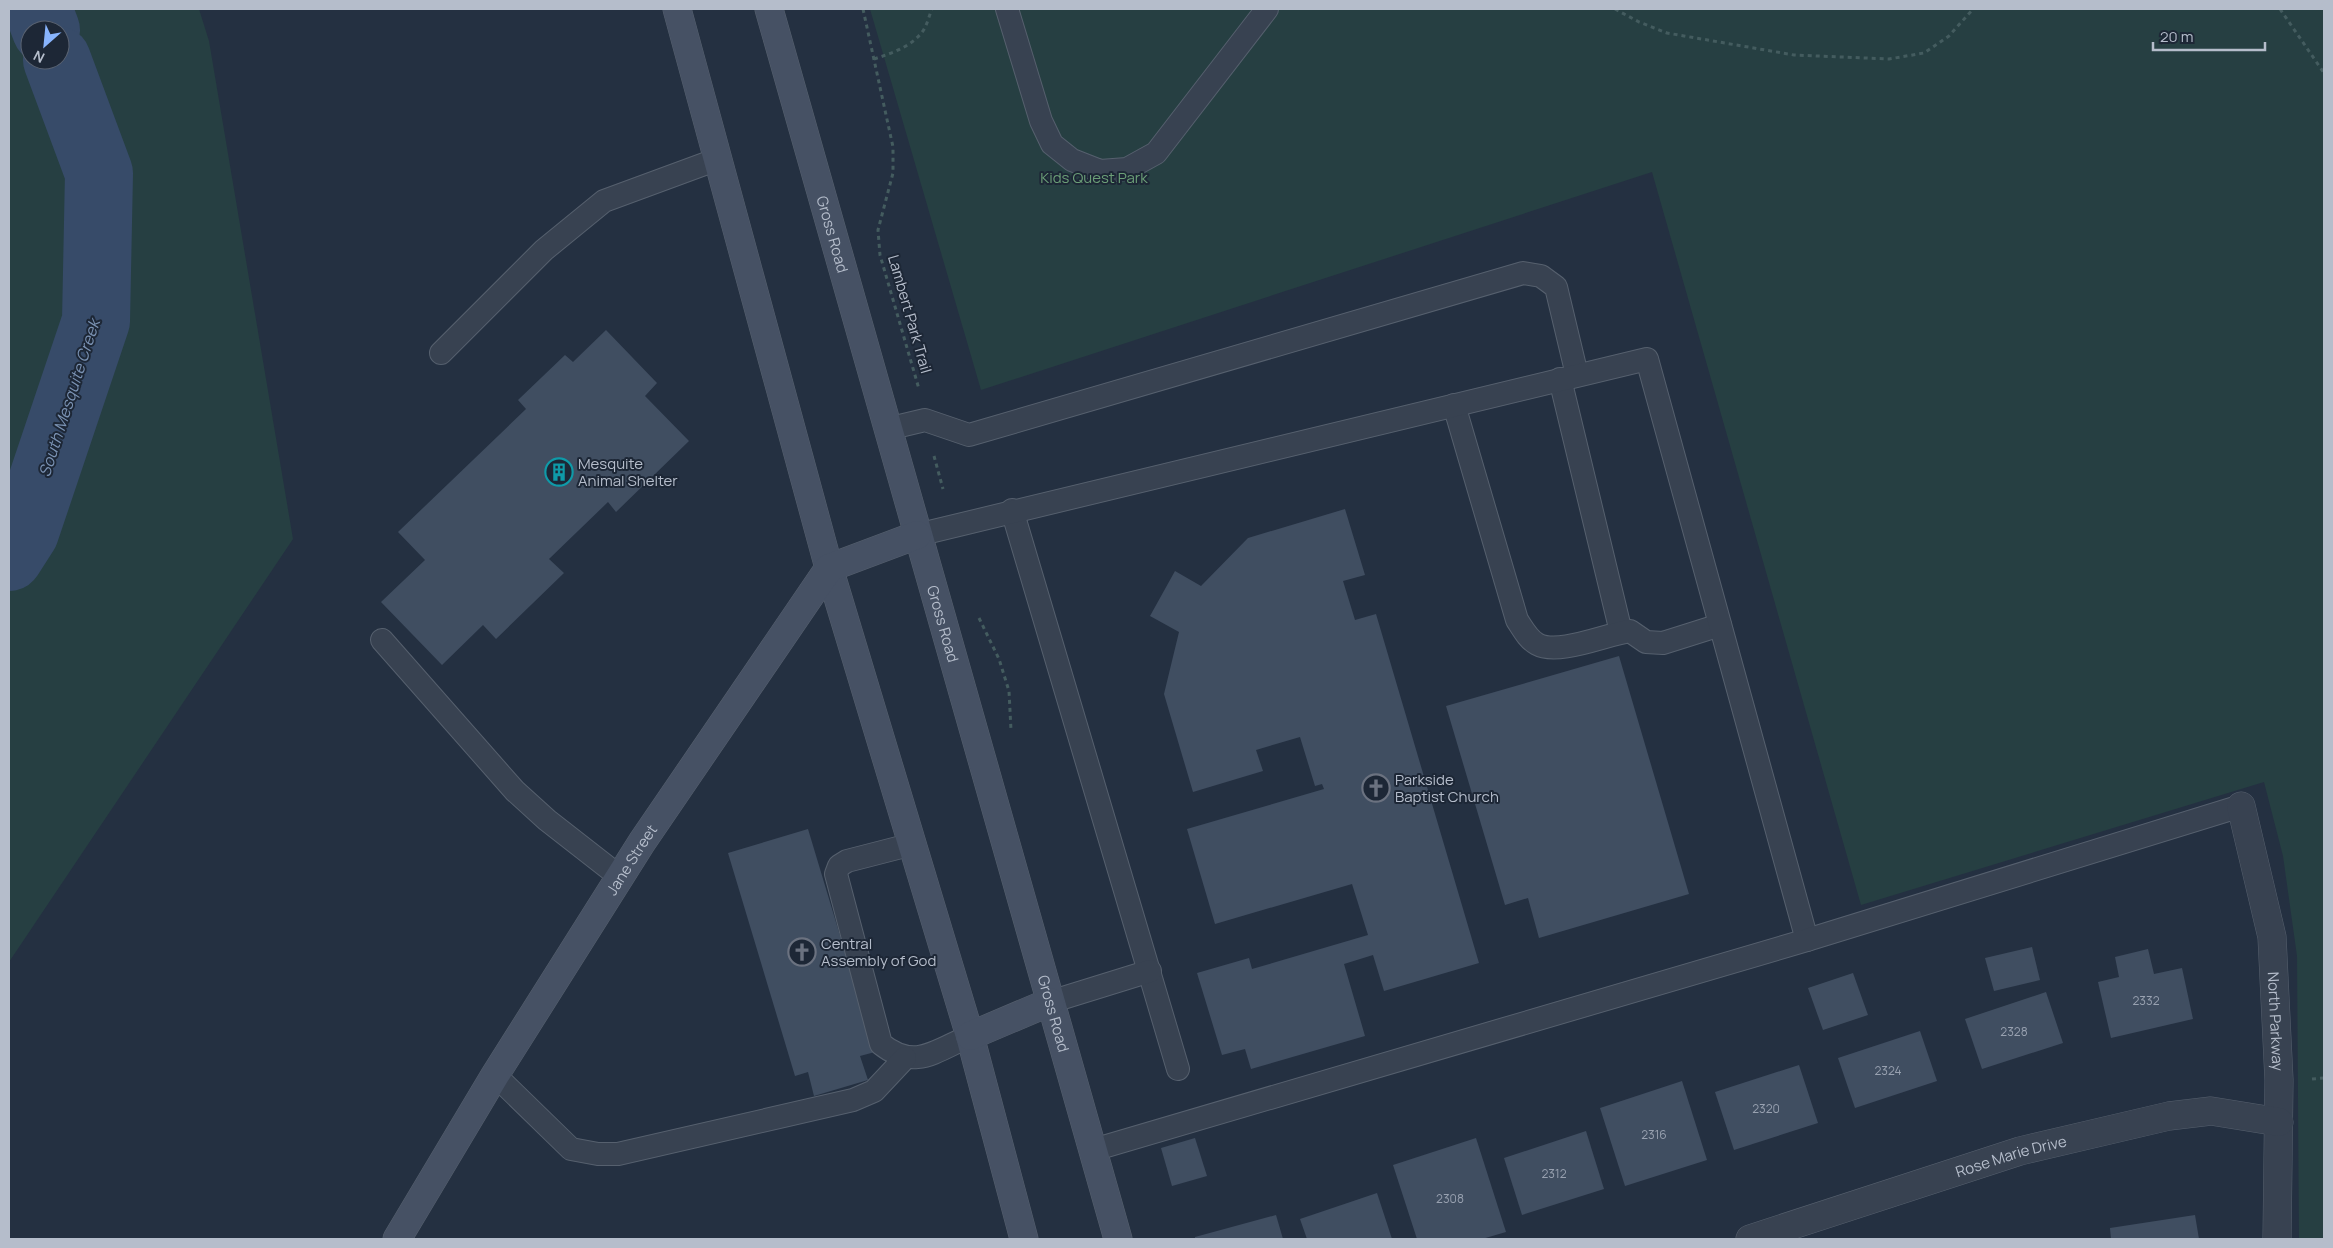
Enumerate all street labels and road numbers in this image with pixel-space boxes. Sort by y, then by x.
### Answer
street label: Gross Road [812,193,854,275]
street label: Lambert Park Trail [883,252,937,376]
street label: Gross Road [923,583,964,665]
street label: Jane Street [601,820,662,899]
street label: North Parkway [2263,971,2289,1071]
street label: Gross Road [1033,972,1075,1054]
street label: Rose Marie Drive [1953,1130,2069,1182]

